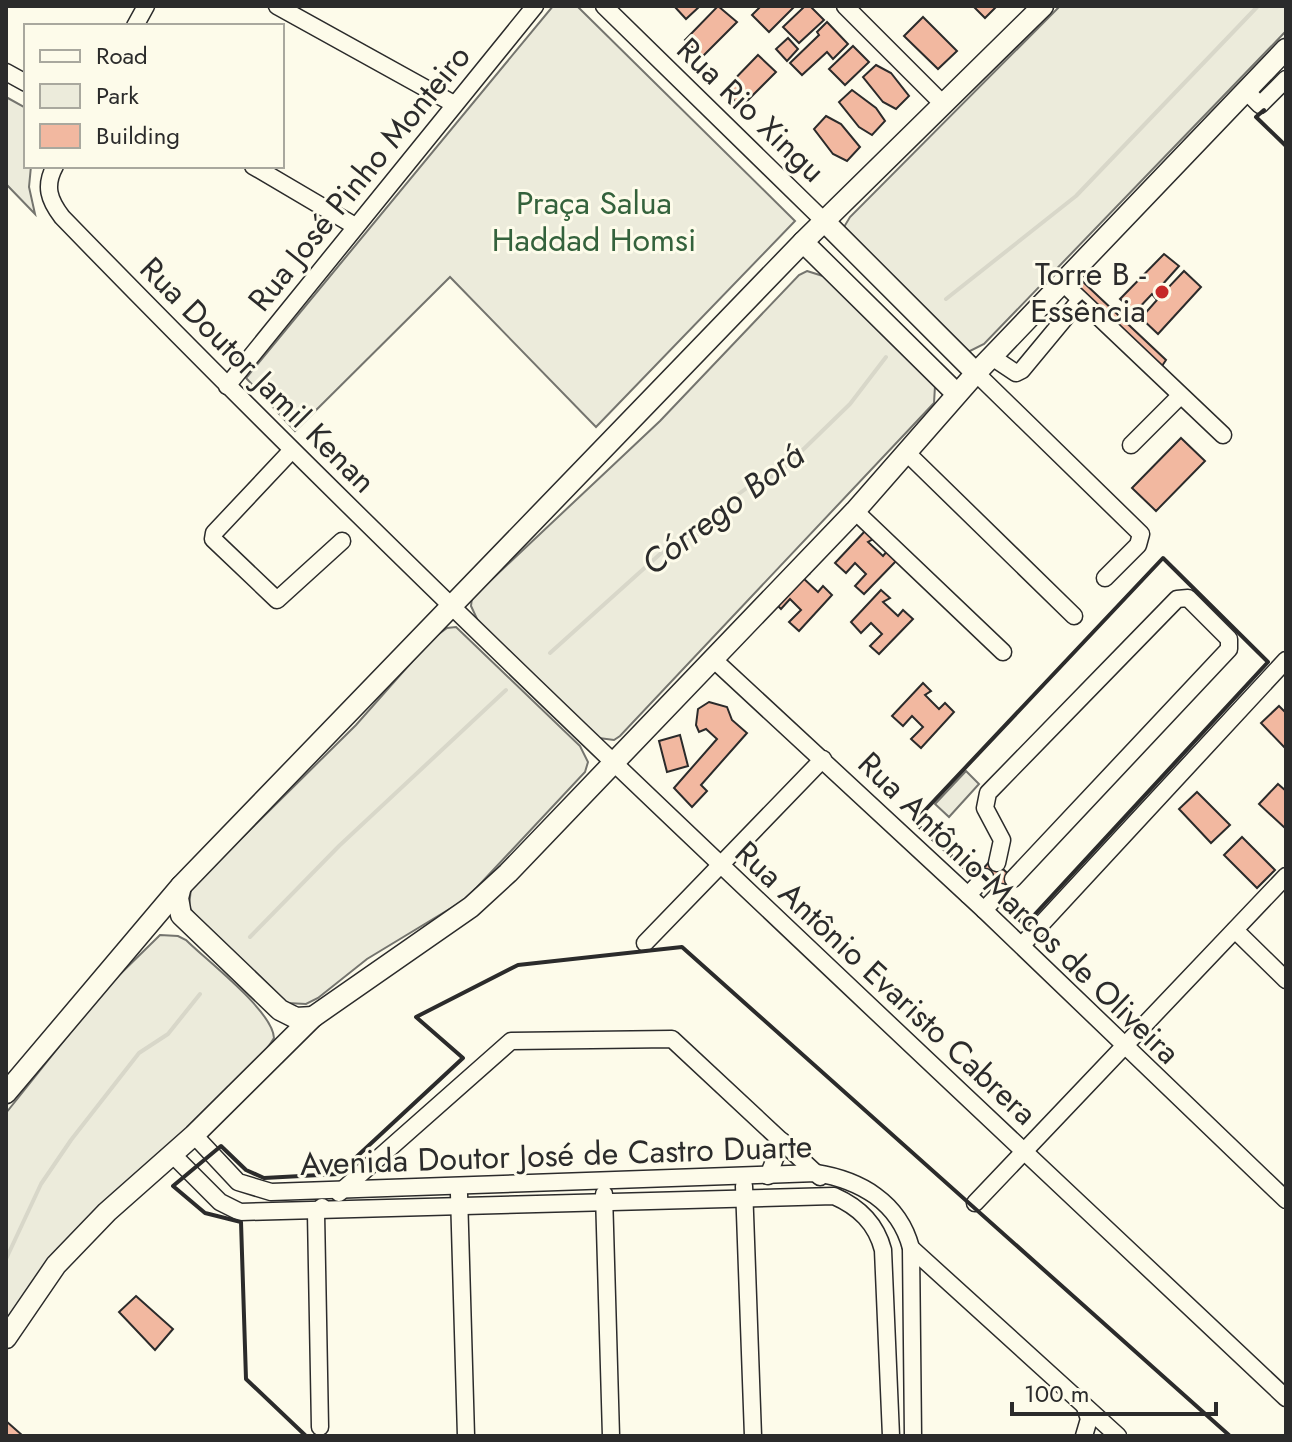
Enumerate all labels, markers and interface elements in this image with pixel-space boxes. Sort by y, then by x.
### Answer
legend [24,24,284,168]
street label: Rua Rio Xingu [666,27,836,193]
street label: Rua José Pinho Monteiro [237,35,481,321]
text: Road [96,38,148,73]
text: Park [96,78,139,113]
text: Building [96,118,180,153]
park label: Praça Salua Haddad Homsi [492,180,696,263]
street label: Rua Doutor Jamil Kenan [130,247,386,503]
place label: Torre B - Essência [1030,251,1146,334]
marker: Torre B - Essência [1153,283,1171,301]
water label: Córrego Borá [631,431,815,587]
street label: Rua Antônio Marcos de Oliveira [848,741,1190,1075]
street label: Rua Antônio Evaristo Cabrera [725,830,1047,1136]
street label: Avenida Doutor José de Castro Duarte [299,1123,813,1187]
scale bar [1012,1366,1216,1416]
text: 100 m [1024,1376,1090,1411]

